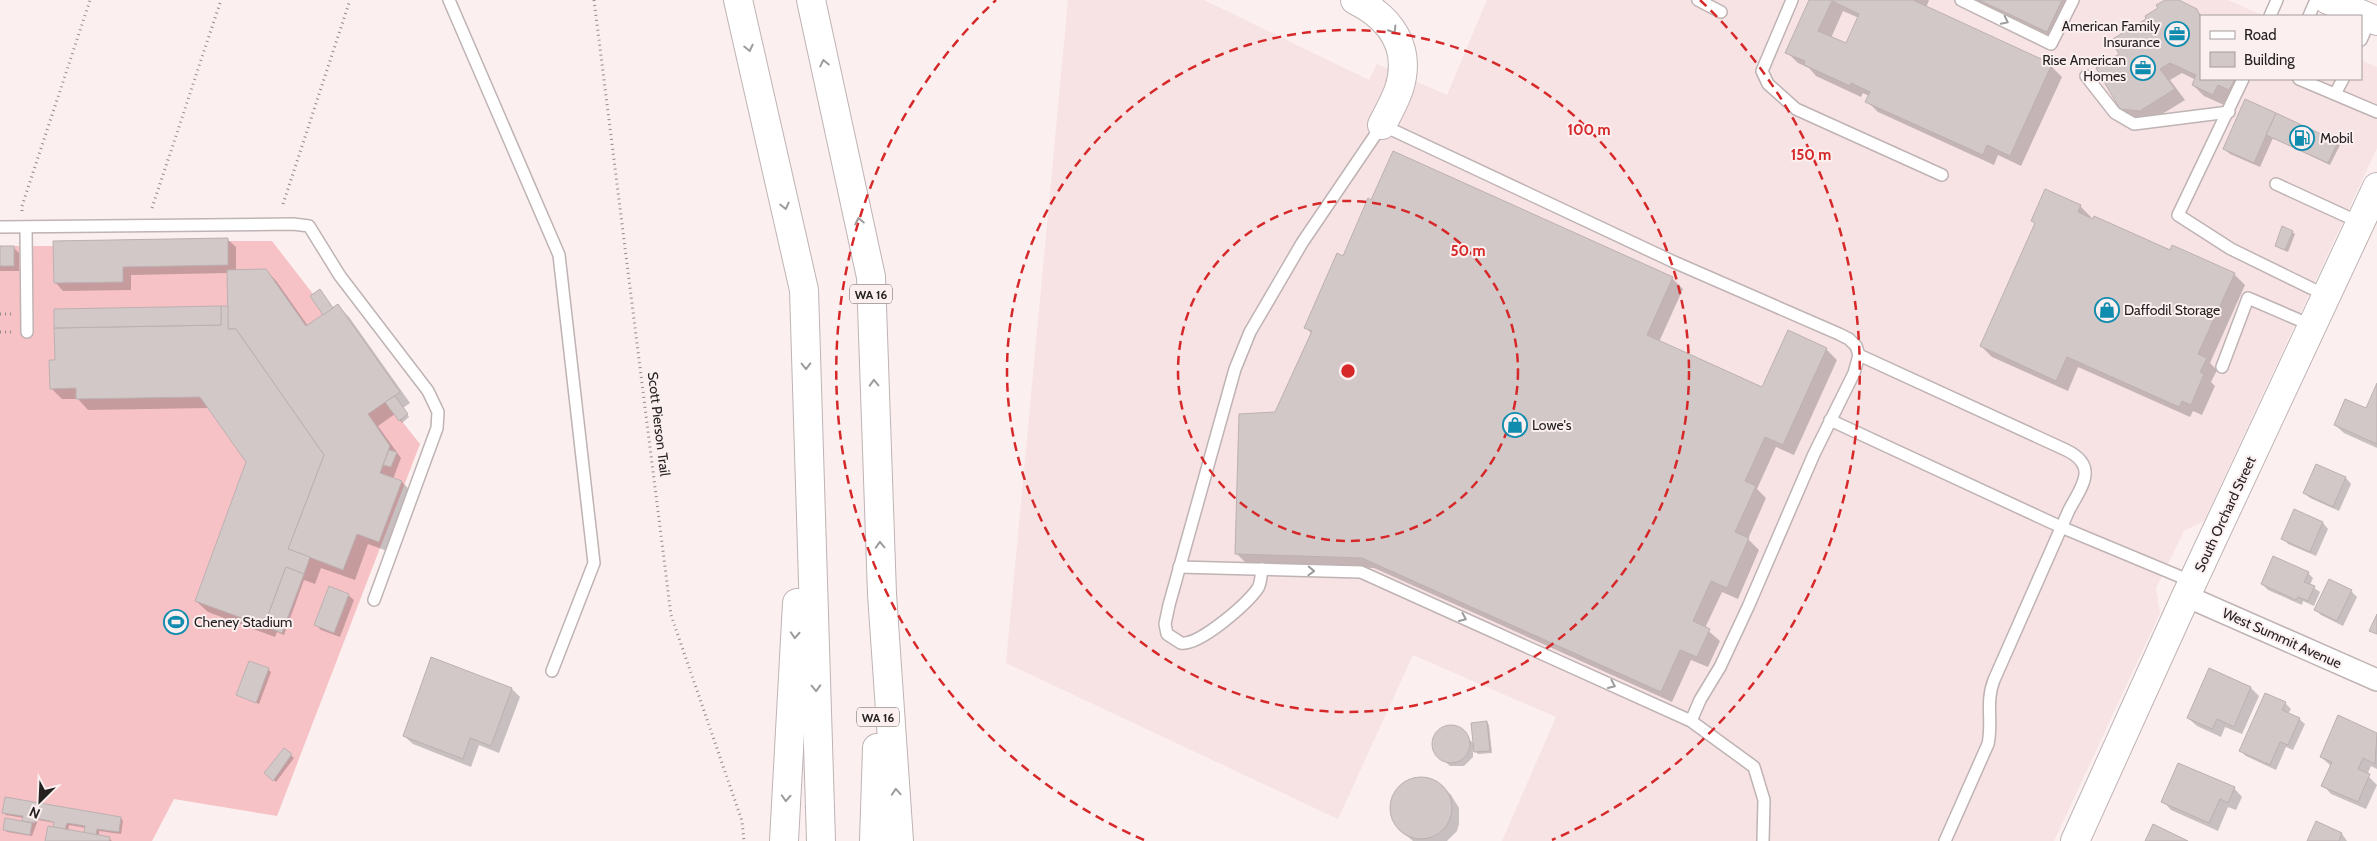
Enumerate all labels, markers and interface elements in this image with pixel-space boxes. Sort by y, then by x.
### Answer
one-way arrow [1999,15,2008,25]
legend [2200,15,2362,80]
place label: American Family Insurance [2062,17,2160,51]
office icon: American Family Insurance [2164,21,2190,47]
one-way arrow [1386,25,1396,34]
text: Road [2244,26,2277,44]
one-way arrow [743,43,754,52]
place label: Rise American Homes [2042,51,2126,85]
text: Building [2244,51,2295,69]
office icon: Rise American Homes [2130,55,2156,81]
one-way arrow [819,58,830,67]
text: 100 m [1567,121,1611,139]
fuel station icon: Mobil [2289,125,2315,151]
place label: Mobil [2320,129,2354,147]
text: 150 m [1791,146,1831,164]
one-way arrow [779,201,790,210]
one-way arrow [854,217,864,226]
text: 50 m [1450,242,1486,260]
road number: WA 16 [850,284,892,304]
shop icon: Daffodil Storage [2094,297,2120,323]
place label: Daffodil Storage [2124,301,2220,319]
centre of rings [1339,362,1357,380]
one-way arrow [801,363,811,371]
street label: Scott Pierson Trail [644,371,674,478]
one-way arrow [869,378,880,386]
shop icon: Lowe's [1502,412,1528,438]
place label: Lowe's [1532,416,1572,434]
street label: South Orchard Street [2190,453,2260,575]
one-way arrow [875,541,886,549]
one-way arrow [1307,565,1315,576]
street label: West Summit Avenue [2220,604,2344,672]
sports icon: Cheney Stadium [163,609,189,635]
one-way arrow [1458,612,1467,623]
place label: Cheney Stadium [194,613,292,631]
one-way arrow [790,632,801,640]
one-way arrow [1607,679,1616,690]
one-way arrow [811,684,821,692]
road number: WA 16 [857,708,899,726]
north arrow [15,776,65,826]
one-way arrow [891,788,902,796]
one-way arrow [781,794,792,802]
text: N [27,803,43,823]

